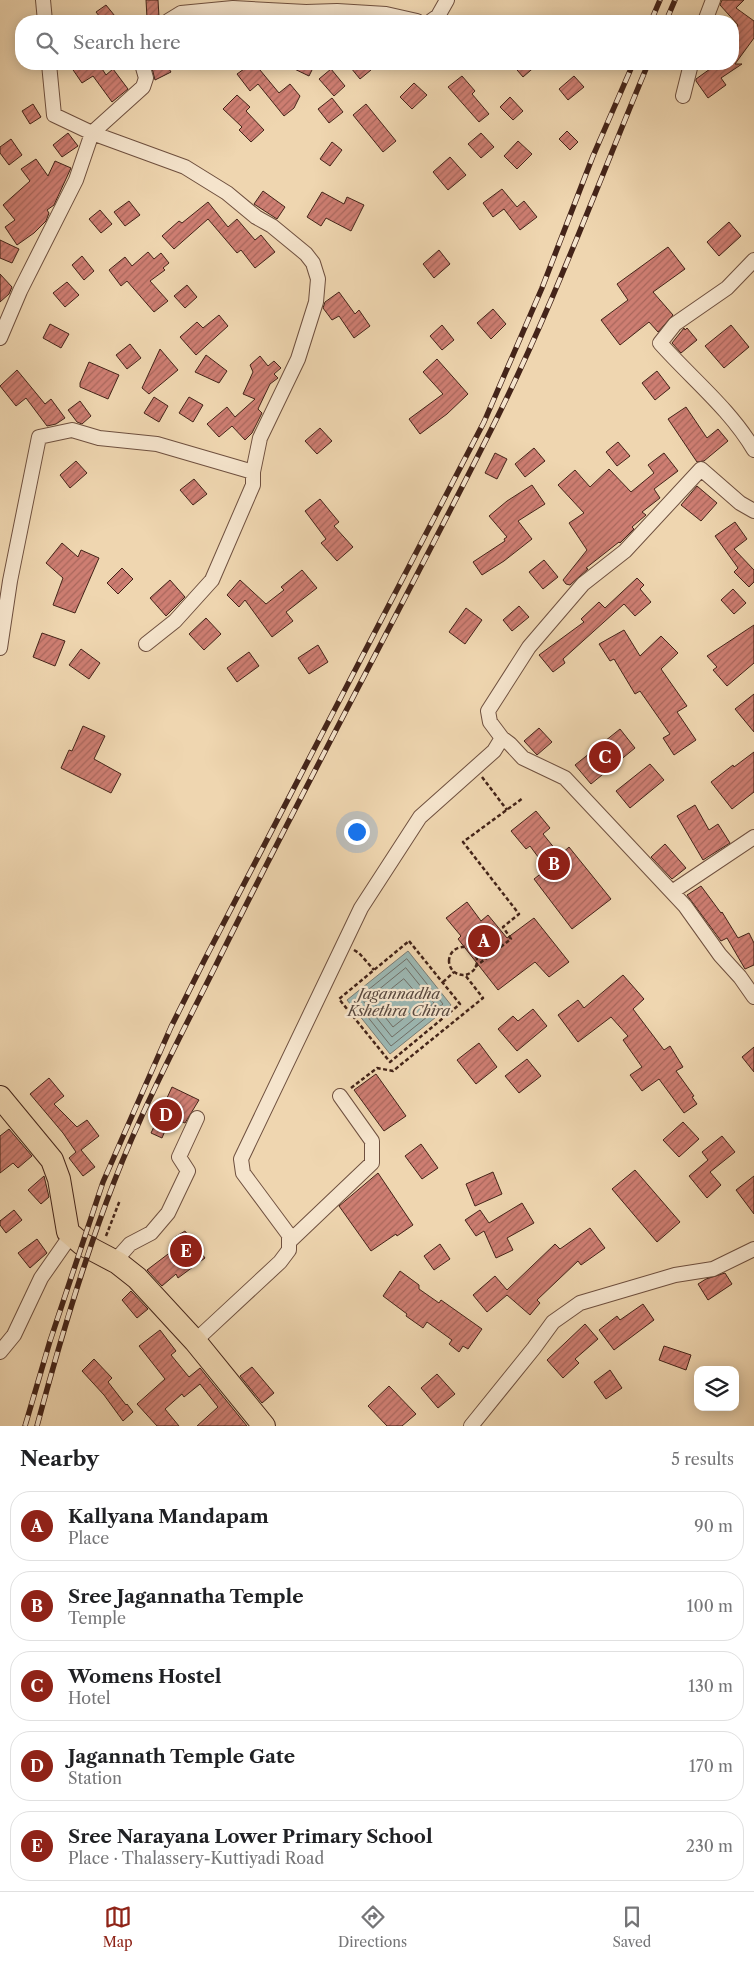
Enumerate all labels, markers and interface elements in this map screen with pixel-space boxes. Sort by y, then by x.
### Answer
search box [15,15,739,70]
icon: search [33,29,61,57]
text: Search here [73,31,181,54]
pin: C [589,738,621,776]
your location [344,819,370,845]
pin: B [538,845,570,883]
pin: A [468,922,500,960]
water label: Jagannadha Kshethra Chira [346,984,451,1020]
pin: D [150,1096,182,1134]
pin: E [170,1232,202,1270]
map controls [694,1366,739,1411]
button: layers [694,1366,739,1411]
text: Nearby [20,1446,99,1471]
text: 5 results [671,1449,734,1469]
text: Kallyana Mandapam [68,1505,269,1528]
text: A [31,1516,43,1536]
text: 90 m [694,1516,733,1536]
text: Place [68,1528,109,1548]
text: Sree Jagannatha Temple [68,1585,304,1608]
text: B [31,1596,43,1616]
text: 100 m [687,1596,733,1616]
text: Temple [68,1608,126,1628]
text: Womens Hostel [68,1665,221,1688]
text: C [31,1676,43,1696]
text: 130 m [688,1676,733,1696]
text: Hotel [68,1688,111,1708]
text: Jagannath Temple Gate [68,1745,295,1768]
text: D [30,1756,44,1776]
text: 170 m [689,1756,733,1776]
text: Station [68,1768,122,1788]
text: Sree Narayana Lower Primary School [68,1825,433,1848]
text: E [31,1836,43,1856]
text: 230 m [686,1836,733,1856]
text: Place · Thalassery-Kuttiyadi Road [68,1848,324,1868]
tab: Map [103,1903,133,1951]
tab: Directions [338,1903,407,1951]
tab: Saved [612,1903,651,1951]

